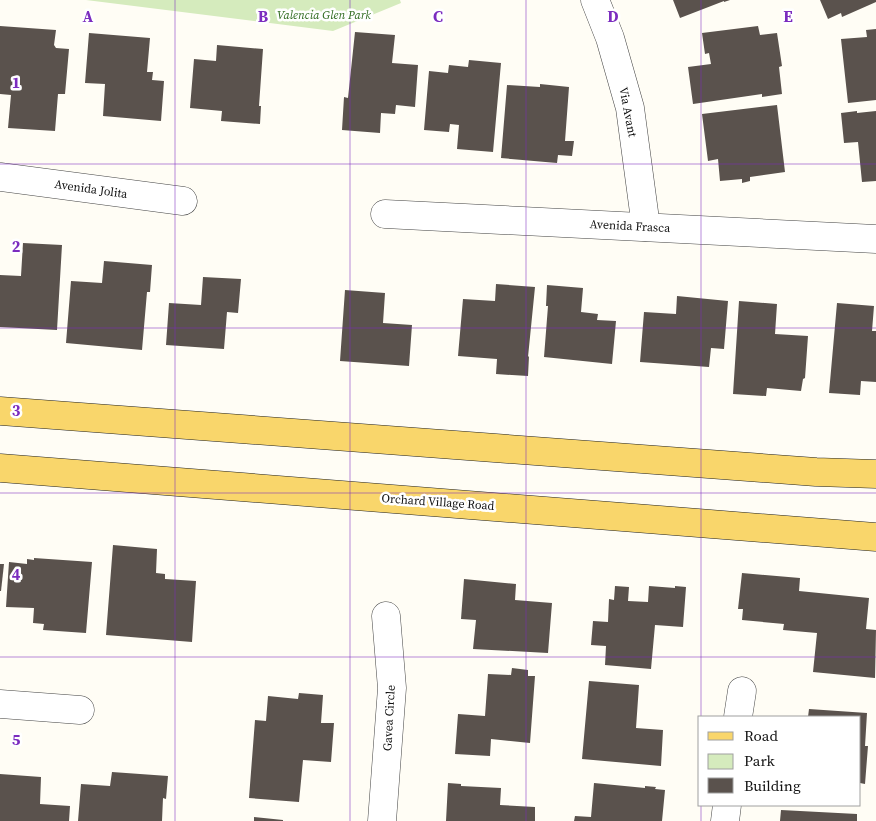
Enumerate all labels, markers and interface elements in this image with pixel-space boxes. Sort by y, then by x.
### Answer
text: A [83,5,94,27]
text: B [258,5,269,27]
text: C [433,5,443,27]
text: D [607,5,619,27]
text: E [783,5,793,27]
park label: Valencia Glen Park [277,7,371,23]
text: 1 [12,71,20,93]
street label: Via Avant [615,86,641,138]
street label: Avenida Jolita [53,176,129,202]
street label: Avenida Frasca [589,216,672,236]
text: 2 [12,235,21,257]
text: 3 [12,399,21,421]
street label: Orchard Village Road [381,490,495,514]
text: 4 [12,563,21,585]
street label: Gavea Circle [379,684,399,752]
legend [698,716,861,806]
text: Road [744,725,778,746]
text: 5 [12,728,21,750]
text: Park [744,750,776,771]
text: Building [744,775,801,796]

